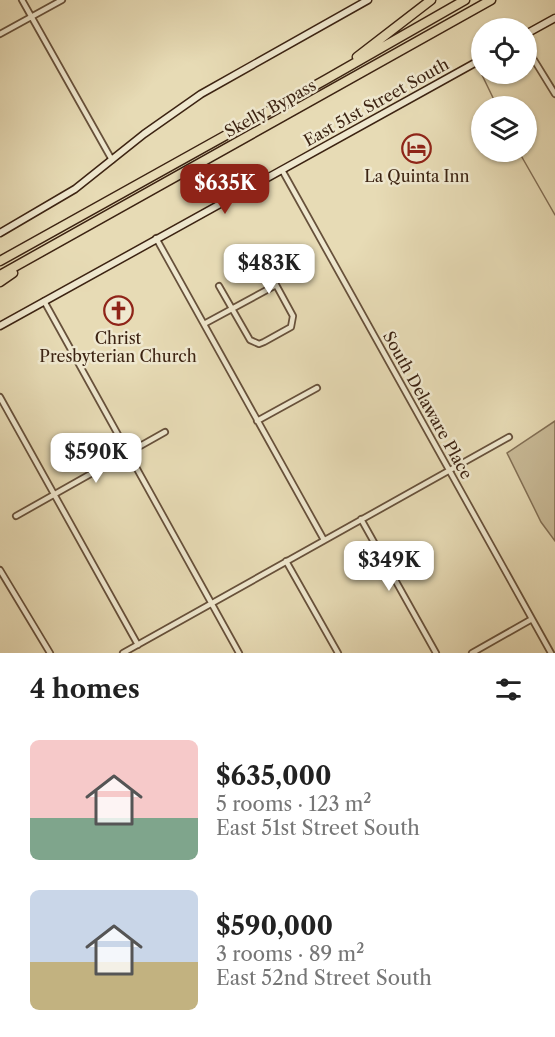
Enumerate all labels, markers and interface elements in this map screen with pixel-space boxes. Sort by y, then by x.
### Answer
map controls [471,18,537,162]
button: locate [471,18,537,84]
street label: East 51st Street South [300,54,452,150]
street label: Skelly Bypass [221,75,319,141]
button: layers [471,96,537,162]
hotel icon: La Quinta Inn [401,132,433,164]
pin: $635K [183,164,267,215]
place label: La Quinta Inn [364,166,470,186]
text: $635K [194,171,256,195]
pin: $483K [227,244,311,295]
text: $483K [238,251,300,275]
church icon: Christ Presbyterian Church [102,294,134,326]
place label: Christ Presbyterian Church [39,328,197,366]
street label: South Delaware Place [379,328,477,482]
pin: $590K [54,433,138,484]
text: $590K [65,440,127,464]
pin: $349K [347,541,431,592]
text: $349K [358,548,420,572]
text: 4 homes [30,673,140,705]
icon: filters [492,673,525,706]
text: $635,000 [216,760,332,792]
icon: home [78,764,150,836]
text: 5 rooms · 123 m² [216,792,372,816]
text: East 51st Street South [216,816,420,840]
text: $590,000 [216,910,333,942]
icon: home [78,914,150,986]
text: 3 rooms · 89 m² [216,942,364,966]
text: East 52nd Street South [216,966,432,990]

